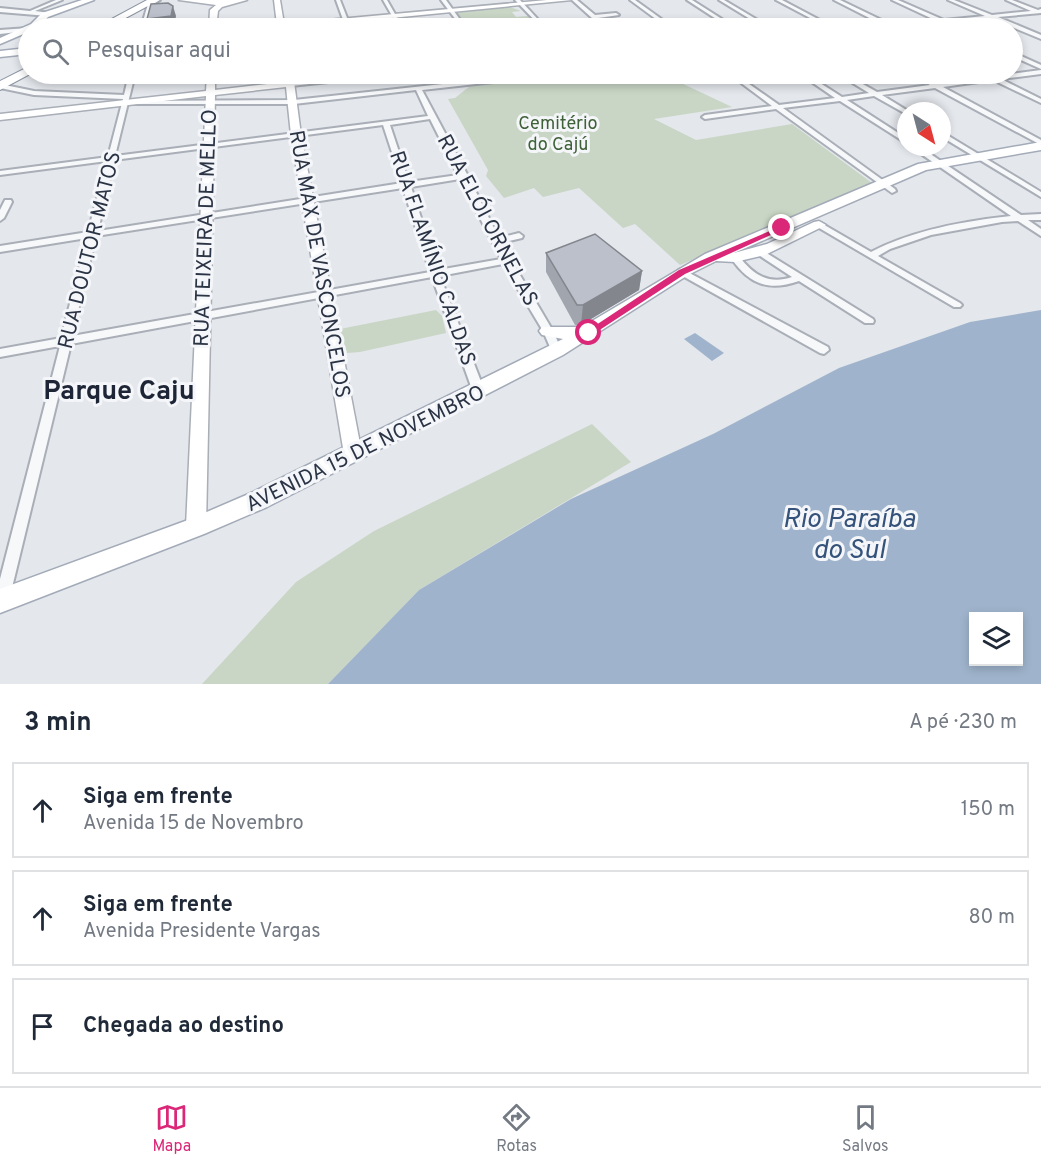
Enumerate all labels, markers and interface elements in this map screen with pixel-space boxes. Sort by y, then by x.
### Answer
search box [18,18,1023,84]
icon: search [39,35,72,68]
text: Pesquisar aqui [87,38,231,65]
north arrow [897,102,951,156]
street label: RUA TEIXEIRA DE MELLO [189,109,224,347]
park label: Cemitério do Cajú [518,113,598,157]
street label: RUA MAX DE VASCONCELOS [282,128,355,400]
street label: RUA ELÓI ORNELAS [430,130,544,311]
street label: RUA FLAMÍNIO CALDAS [382,147,482,370]
street label: RUA DOUTOR MATOS [53,149,128,352]
route end [768,214,794,240]
route start [575,319,601,345]
district label: Parque Caju [43,375,195,409]
street label: AVENIDA 15 DE NOVEMBRO [242,380,490,519]
water label: Rio Paraíba do Sul [783,503,916,568]
map controls [969,612,1023,666]
button: layers [969,612,1023,666]
text: 3 min [24,707,92,740]
text: A pé · 230 m [909,710,1017,736]
text: Siga em frente [83,784,233,811]
icon: ahead [26,794,59,827]
text: 150 m [961,797,1015,823]
text: Avenida 15 de Novembro [83,811,304,837]
text: Siga em frente [83,892,233,919]
icon: ahead [26,902,59,935]
text: 80 m [969,905,1015,931]
text: Avenida Presidente Vargas [83,919,321,945]
icon: arrive [26,1010,59,1043]
text: Chegada ao destino [83,1013,284,1040]
tab: Mapa [152,1101,191,1157]
tab: Rotas [496,1101,537,1157]
tab: Salvos [842,1101,889,1157]

